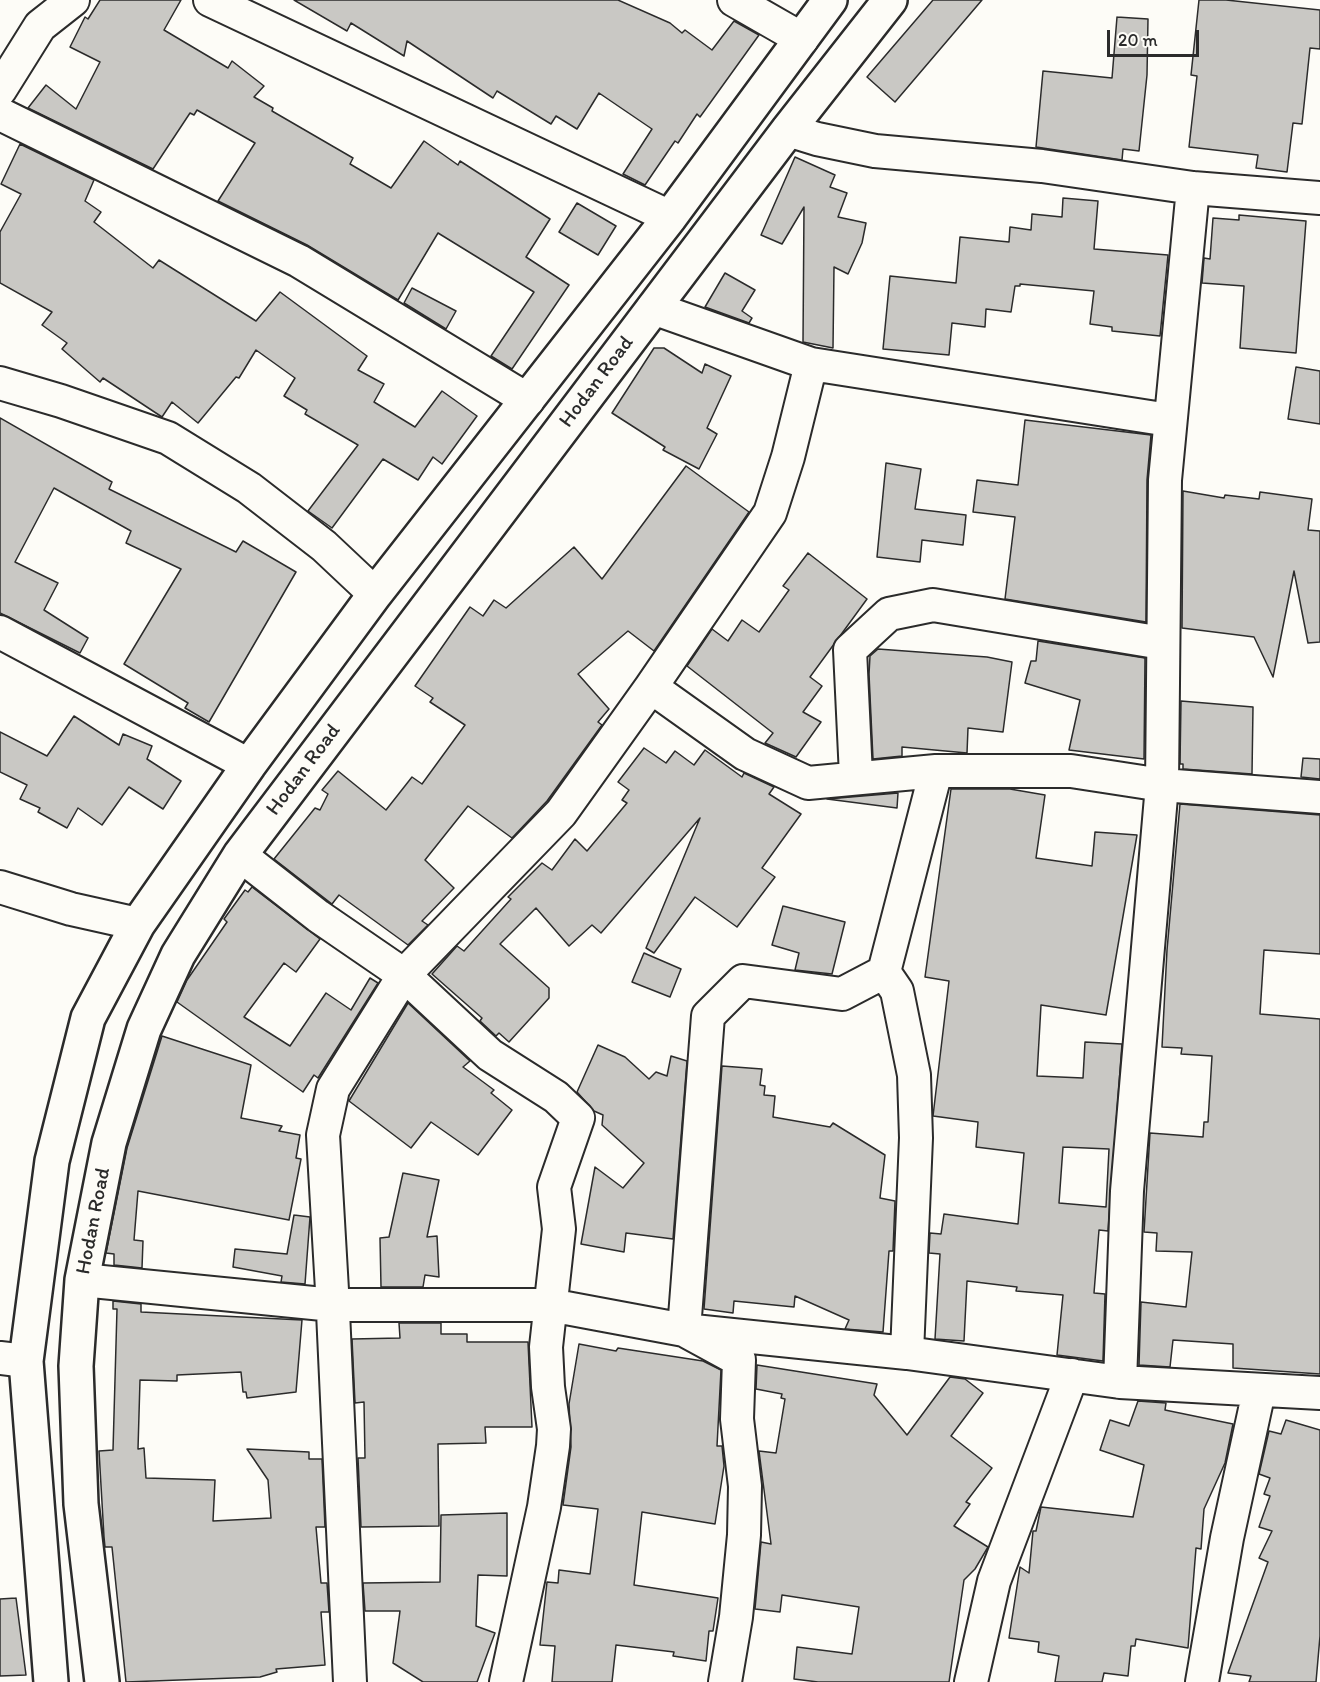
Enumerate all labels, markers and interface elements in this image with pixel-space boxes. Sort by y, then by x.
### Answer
scale bar [1110,18,1202,56]
text: 20 m [1118,29,1158,51]
street label: Hodan Road [554,331,640,433]
street label: Hodan Road [261,719,347,821]
street label: Hodan Road [71,1165,117,1277]

